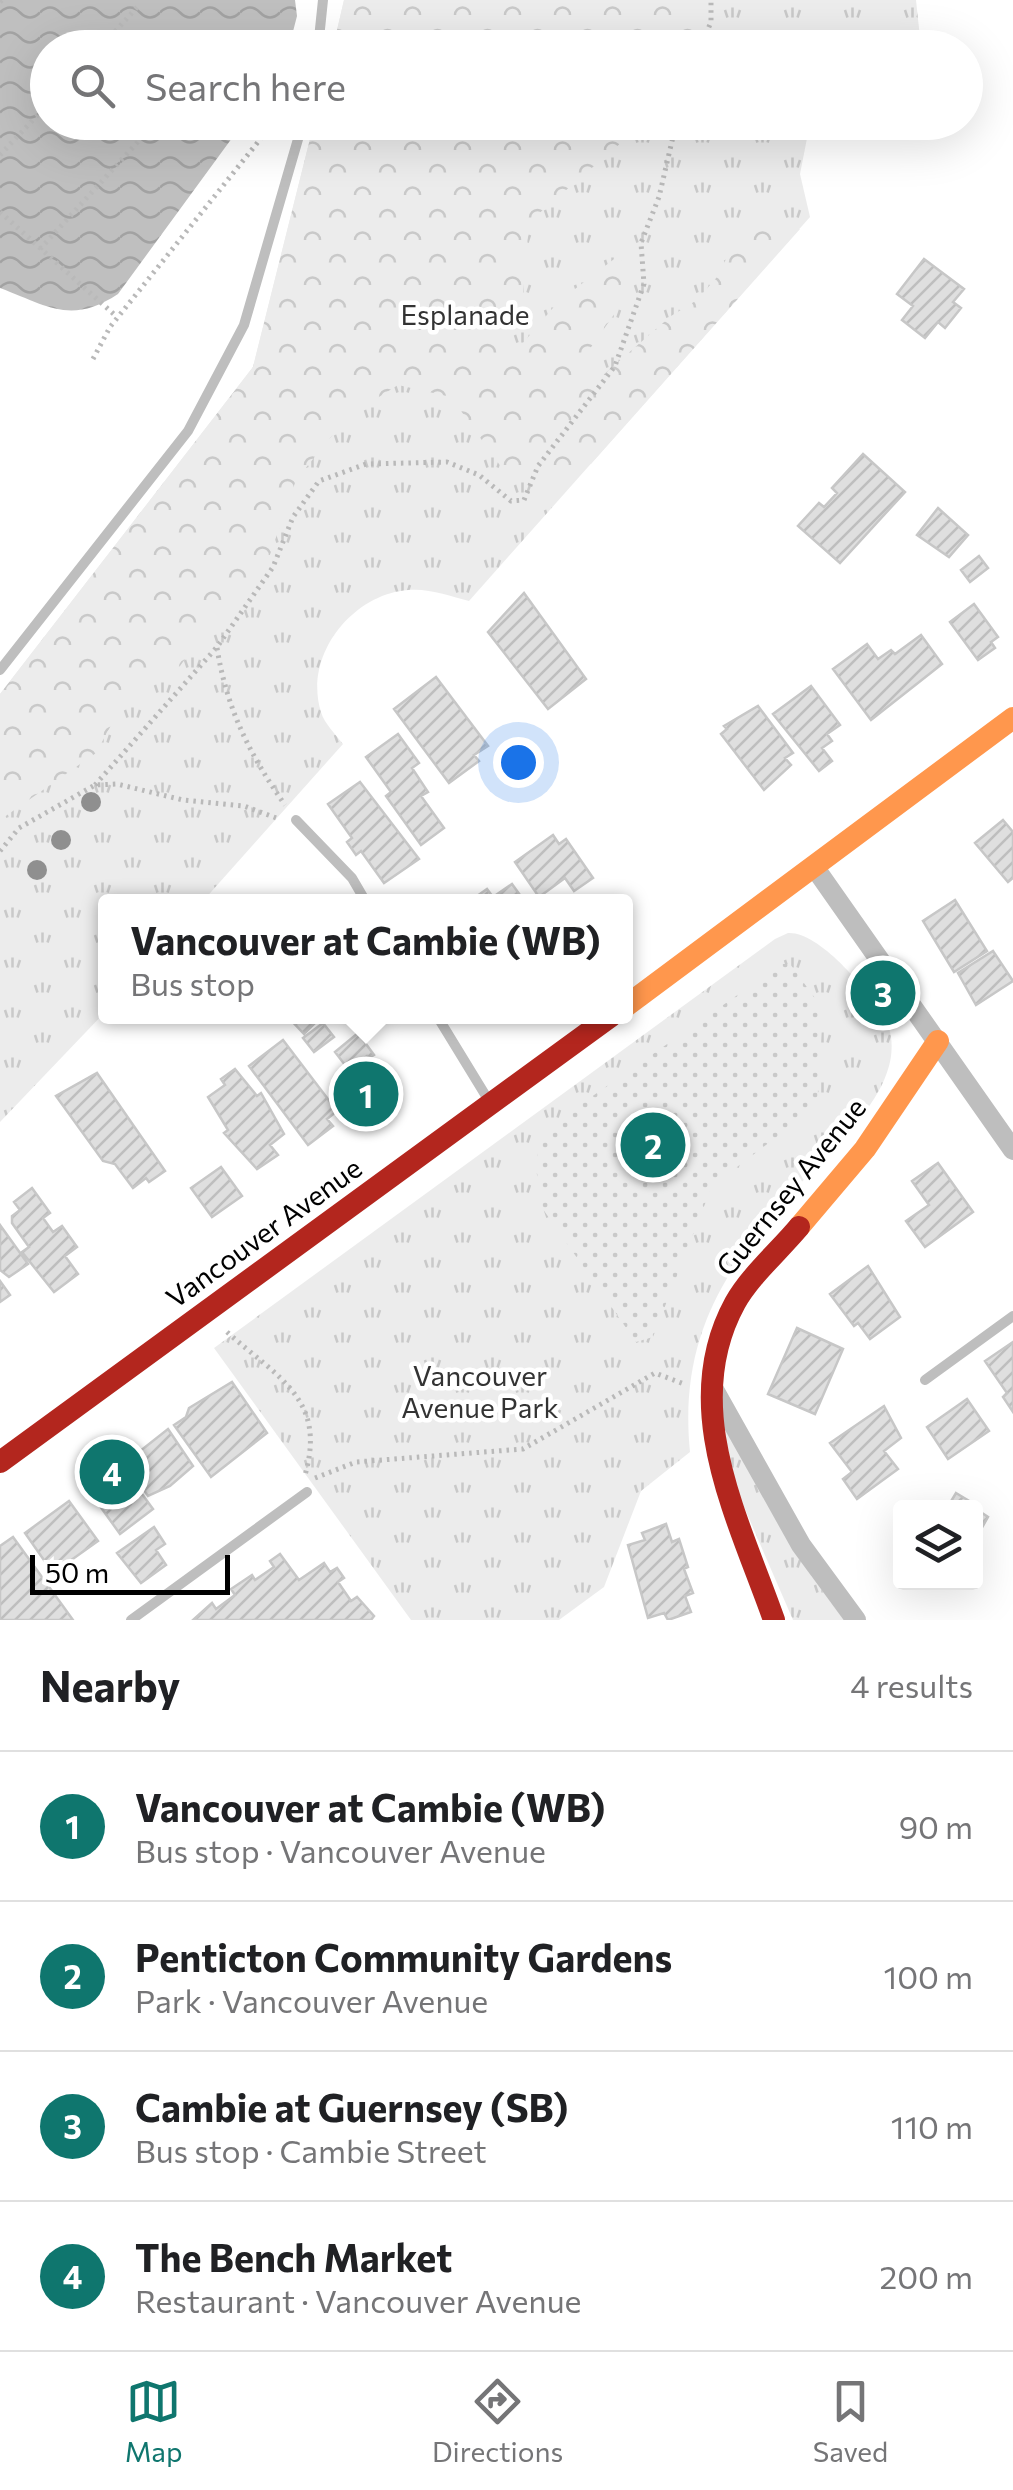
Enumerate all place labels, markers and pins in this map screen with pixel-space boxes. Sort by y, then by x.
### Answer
pin: 3 [850,956,916,1030]
pin: 1 [334,1056,398,1132]
pin: 2 [620,1108,686,1182]
pin: 4 [80,1434,144,1510]

